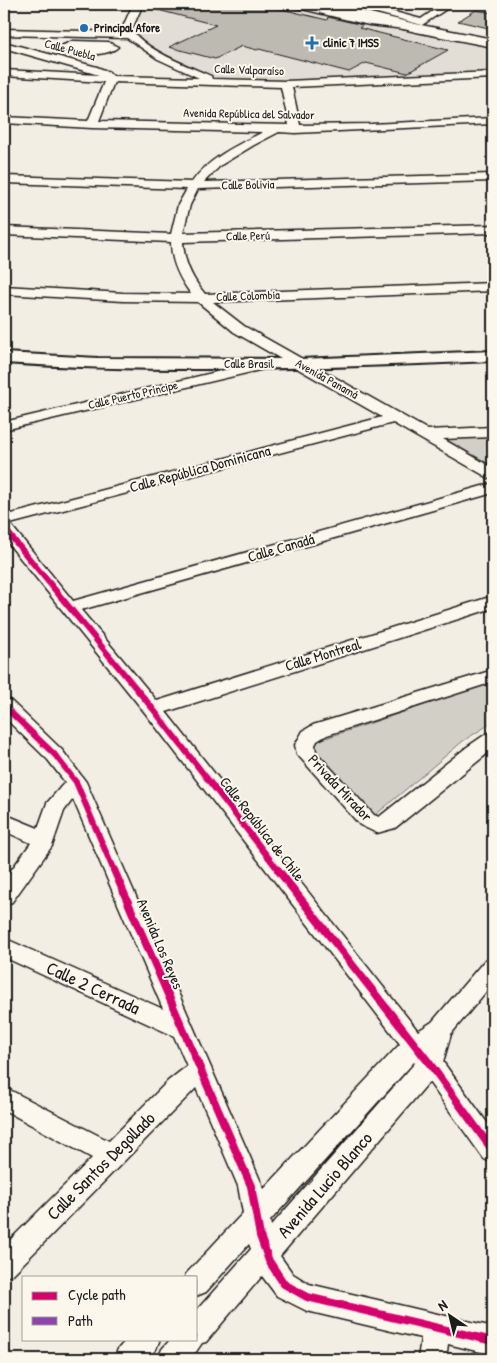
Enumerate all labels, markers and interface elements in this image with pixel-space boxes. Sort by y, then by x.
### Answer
place label: Principal Afore [94,19,160,37]
marker: Principal Afore [78,22,90,34]
place label: clinic 7 IMSS [323,34,379,51]
street label: Calle Puebla [43,35,98,65]
marker: clinic 7 IMSS [305,36,319,50]
street label: Calle Valparaíso [214,60,284,79]
street label: Avenida República del Salvador [183,104,315,123]
street label: Calle Bolivia [221,176,275,193]
street label: Calle Perú [226,227,270,244]
street label: Calle Colombia [216,286,281,305]
street label: Avenida Panamá [293,354,362,403]
street label: Calle Brasil [224,355,275,372]
street label: Calle Puerto Príncipe [86,376,180,413]
street label: Calle República Dominicana [127,440,273,497]
street label: Calle Canadá [245,528,317,567]
street label: Calle Montreal [282,633,363,676]
street label: Privada Mirador [304,749,377,826]
street label: Calle República de Chile [215,772,310,885]
street label: Avenida Los Reyes [132,895,189,992]
street label: Calle 2 Cerrada [42,955,144,1020]
street label: Calle Santos Degollado [41,1106,160,1225]
street label: Avenida Lucio Blanco [271,1126,378,1243]
legend [22,1276,198,1340]
text: Cycle path [68,1284,126,1305]
north arrow [424,1290,474,1340]
text: N [434,1295,451,1315]
text: Path [68,1310,93,1331]

